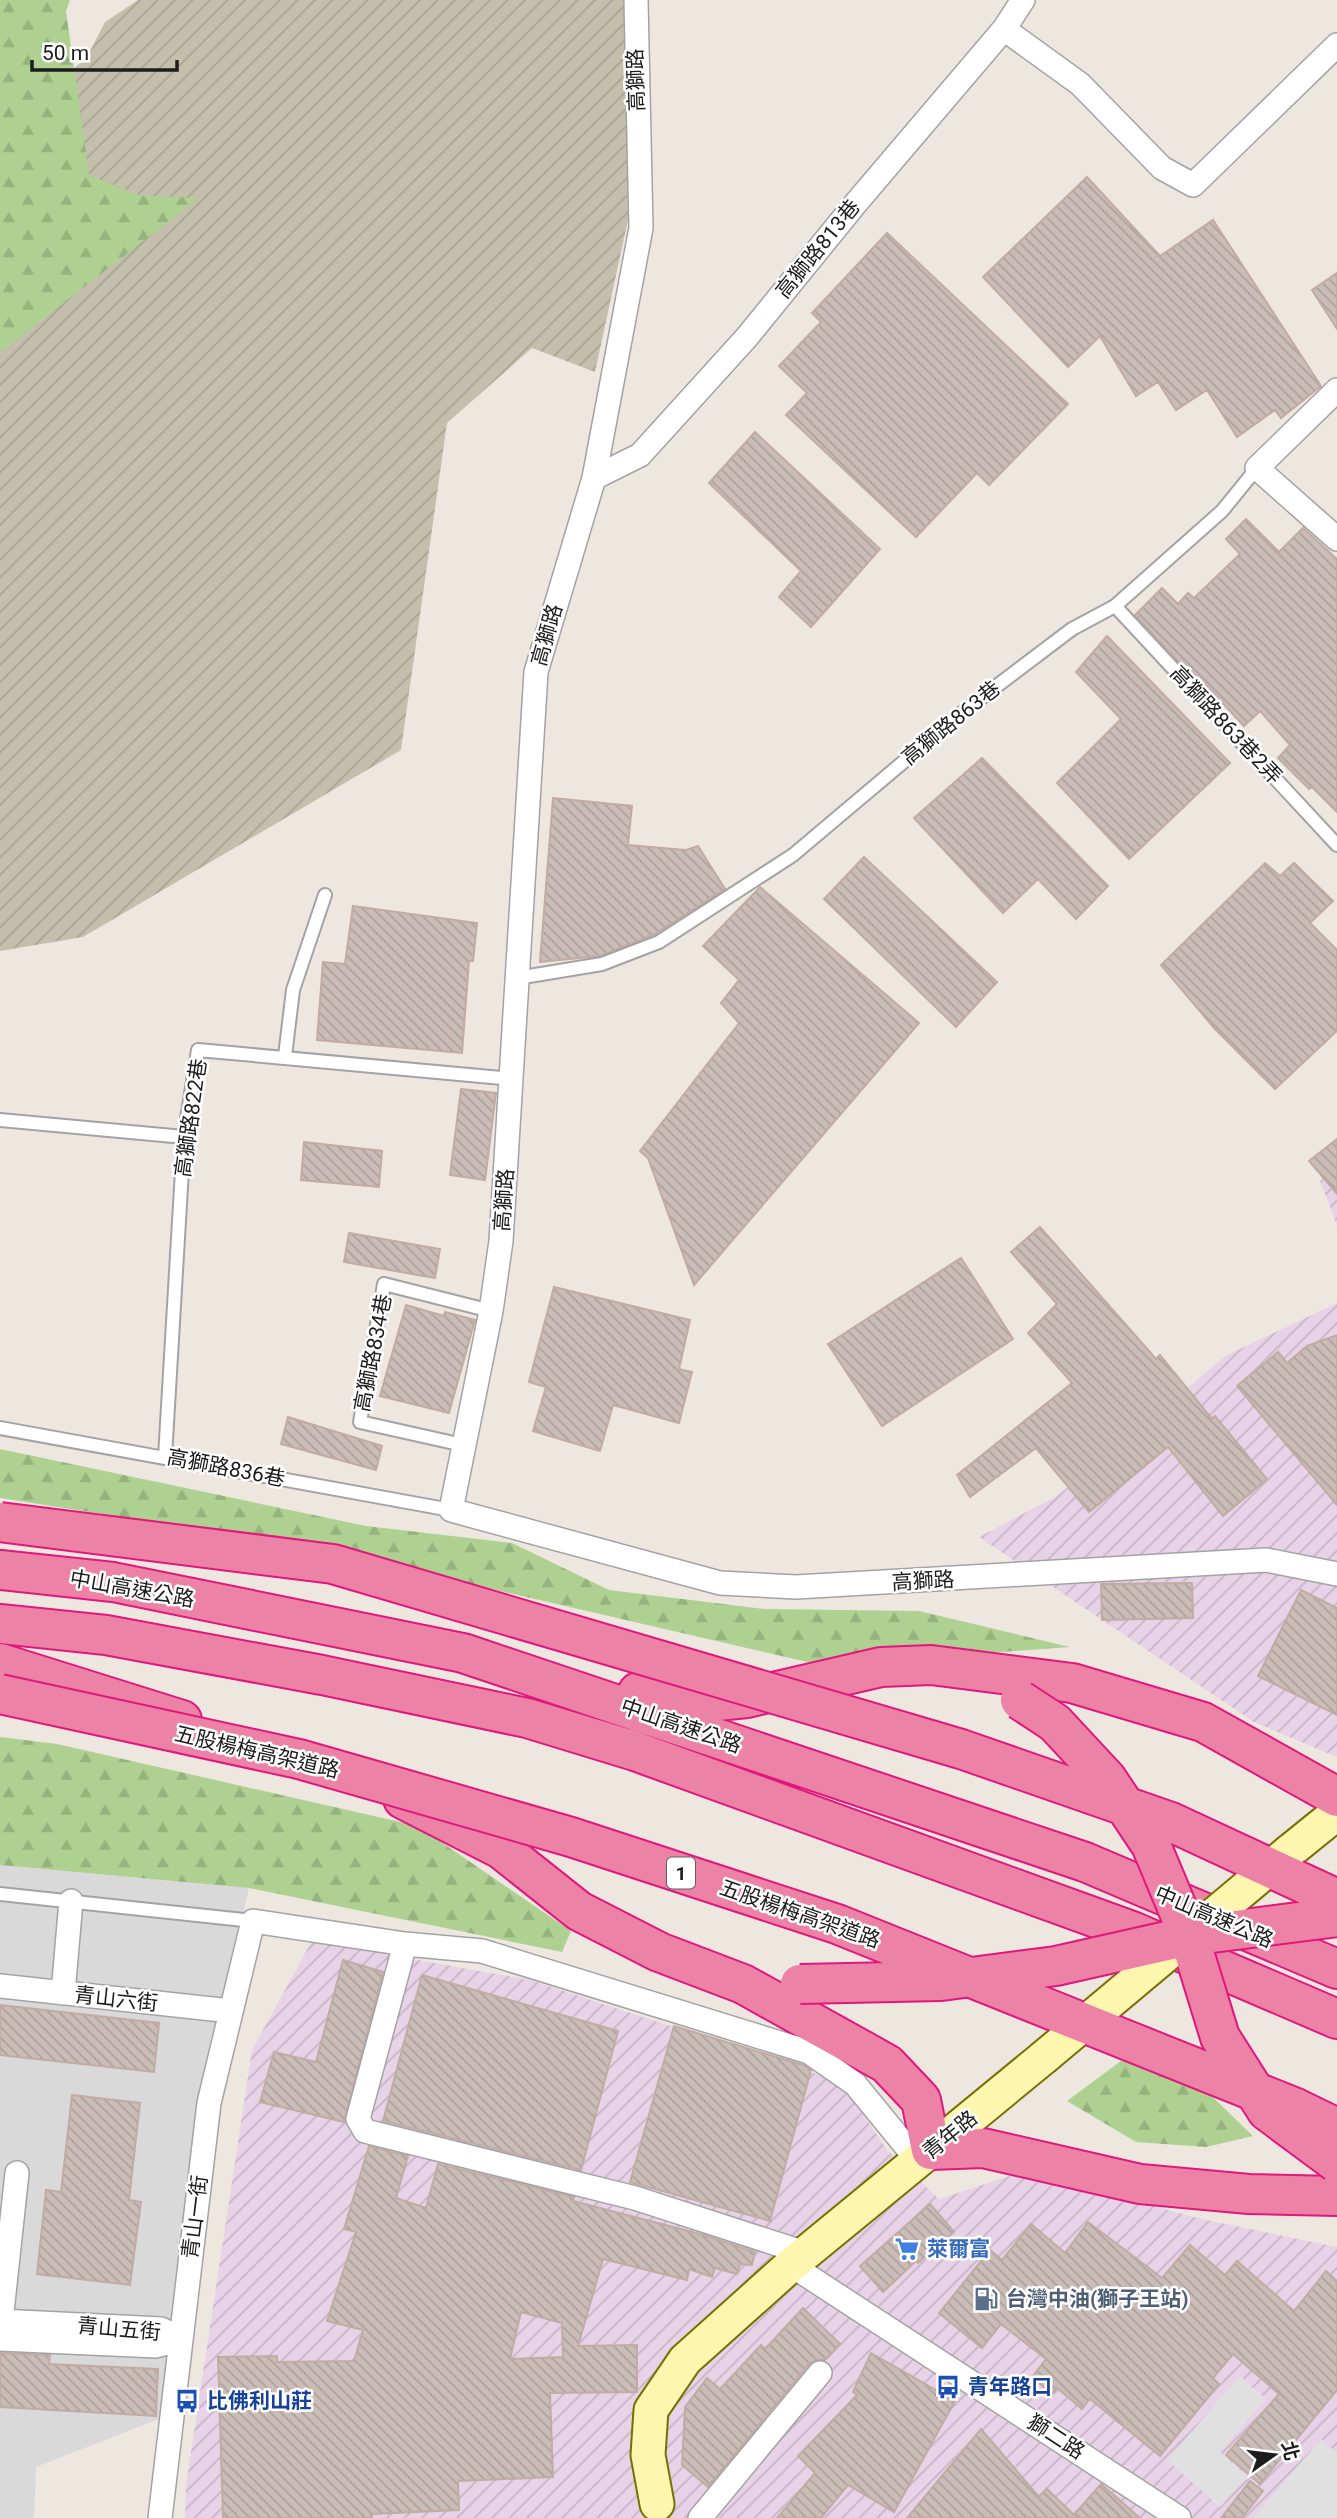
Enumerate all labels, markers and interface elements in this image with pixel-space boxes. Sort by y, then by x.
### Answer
scale bar [32,28,177,72]
text: 50 m [42,41,89,65]
street label: 高獅路 [623,48,649,112]
street label: 高獅路813巷 [771,195,865,303]
street label: 高獅路 [527,601,567,669]
street label: 高獅路863巷2弄 [1165,661,1287,789]
street label: 高獅路863巷 [897,676,1005,770]
street label: 高獅路822巷 [171,1057,211,1179]
street label: 高獅路 [490,1168,518,1232]
street label: 高獅路834巷 [350,1292,396,1414]
street label: 高獅路836巷 [165,1445,287,1491]
street label: 中山高速公路 [68,1566,196,1612]
street label: 高獅路 [891,1567,955,1595]
street label: 中山高速公路 [618,1694,744,1758]
street label: 五股楊梅高架道路 [172,1721,342,1783]
road number: 1 [667,1857,695,1888]
street label: 五股楊梅高架道路 [717,1875,883,1953]
street label: 中山高速公路 [1151,1881,1277,1953]
street label: 青山六街 [73,1983,159,2015]
street label: 青年路 [918,2106,982,2164]
street label: 青山一街 [178,2174,212,2260]
supermarket icon: 萊爾富 [893,2235,921,2263]
place label: 萊爾富 [927,2237,990,2261]
fuel station icon: 台灣中油(獅子王站) [972,2285,1000,2313]
place label: 台灣中油(獅子王站) [1006,2287,1189,2311]
street label: 青山五街 [76,2313,162,2345]
bus stop icon: 青年路口 [934,2373,962,2401]
place label: 青年路口 [968,2375,1052,2399]
bus stop icon: 比佛利山莊 [173,2387,201,2415]
place label: 比佛利山莊 [207,2389,312,2413]
street label: 獅二路 [1023,2410,1089,2464]
north arrow [1239,2420,1309,2490]
text: 北 [1277,2439,1303,2463]

